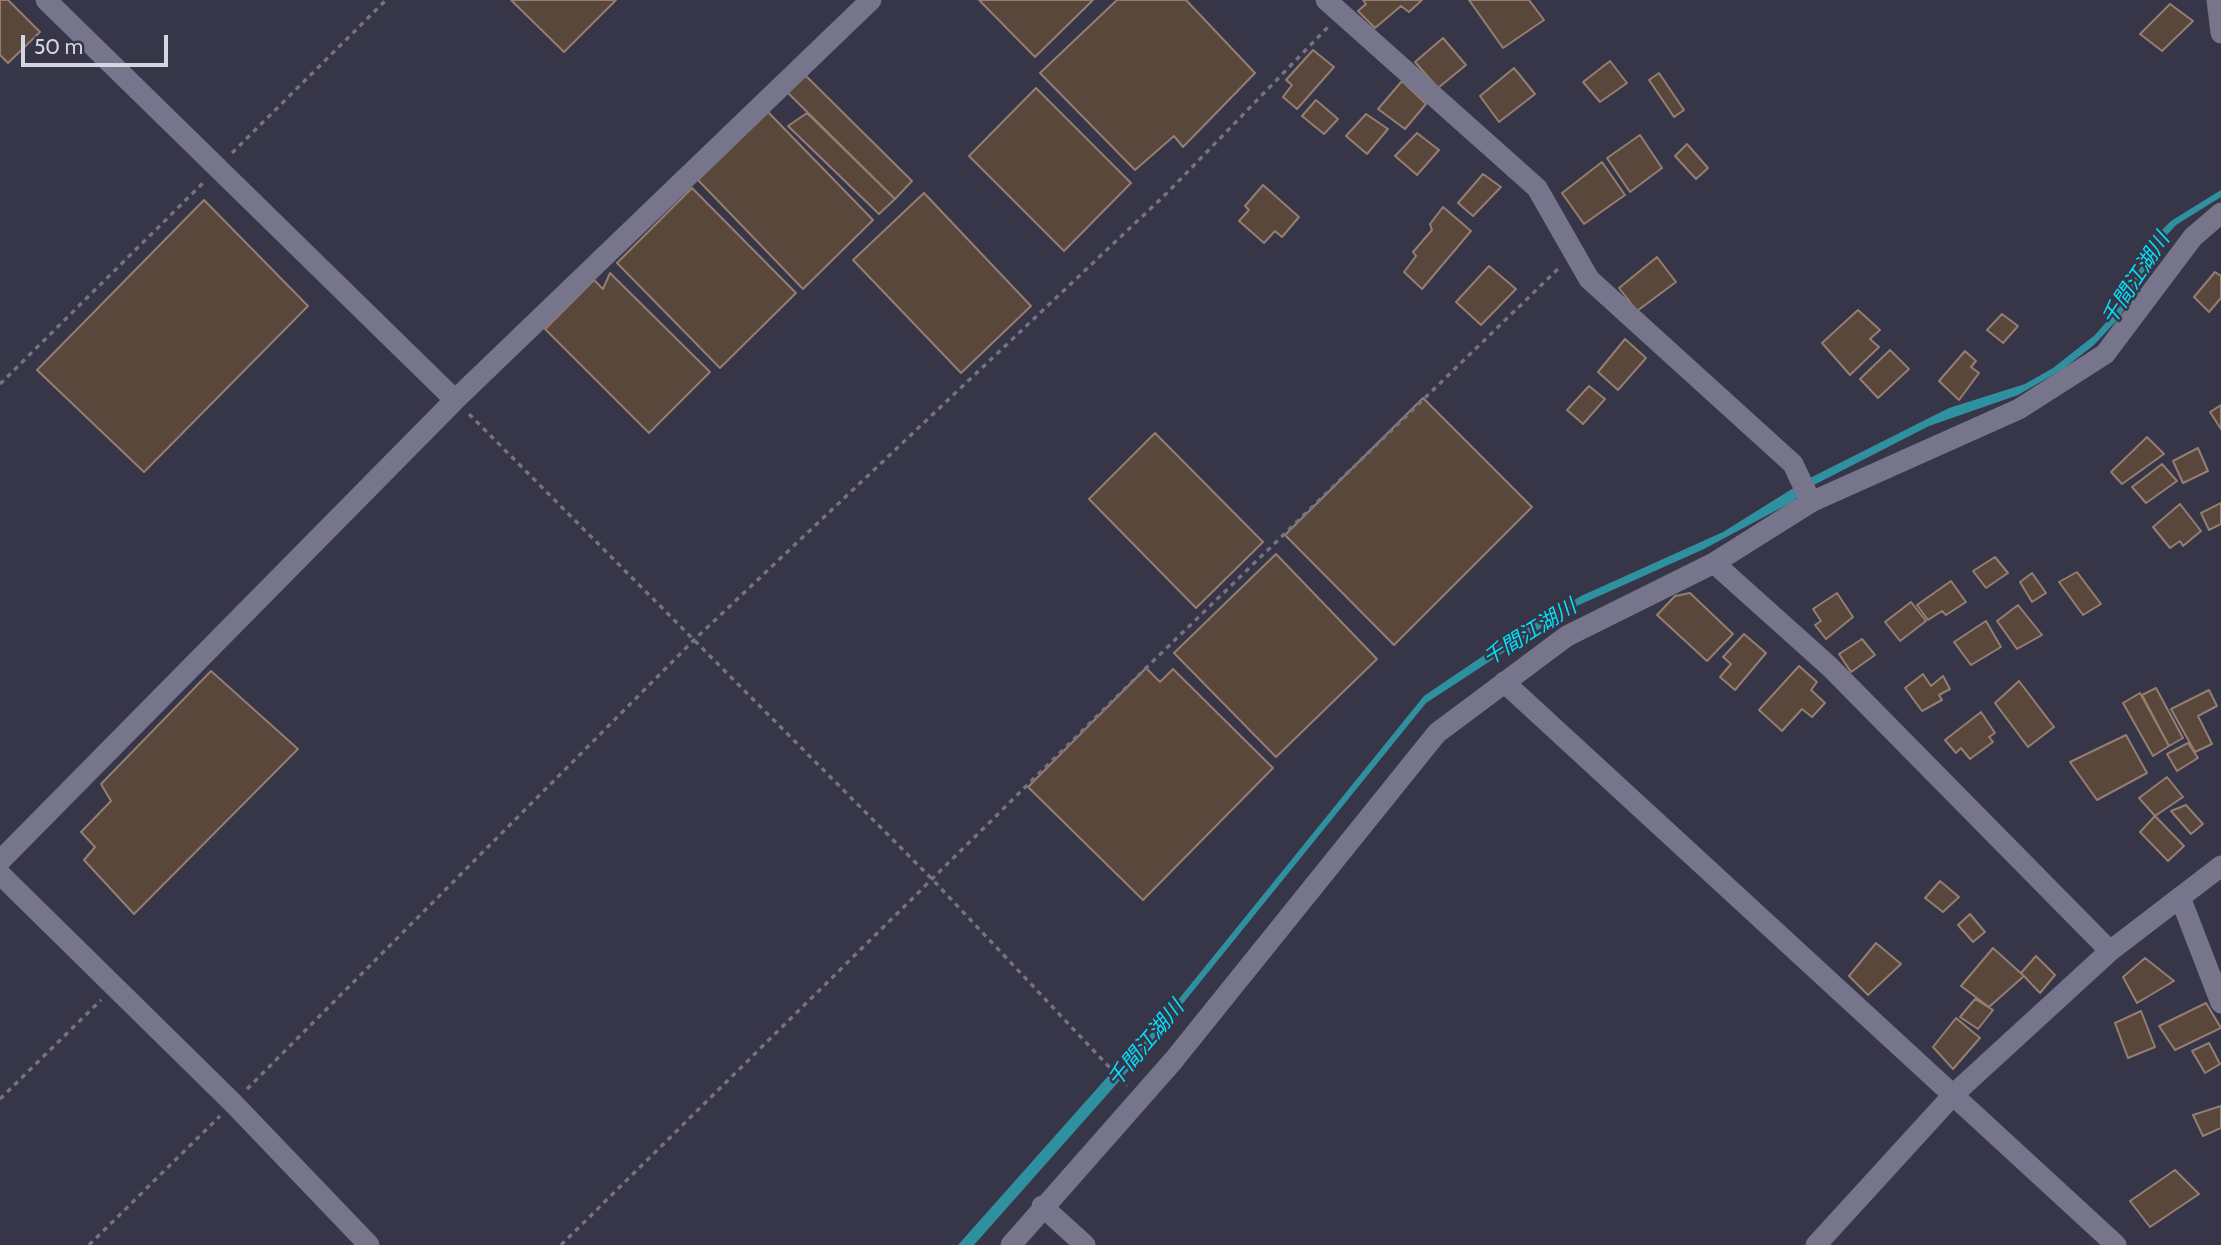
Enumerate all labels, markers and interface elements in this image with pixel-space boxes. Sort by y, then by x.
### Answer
scale bar [24,21,172,65]
text: 50 m [34,34,83,59]
water label: 千間江湖川 [2097,228,2175,330]
water label: 千間江湖川 [1479,594,1581,672]
water label: 千間江湖川 [1103,996,1189,1092]

